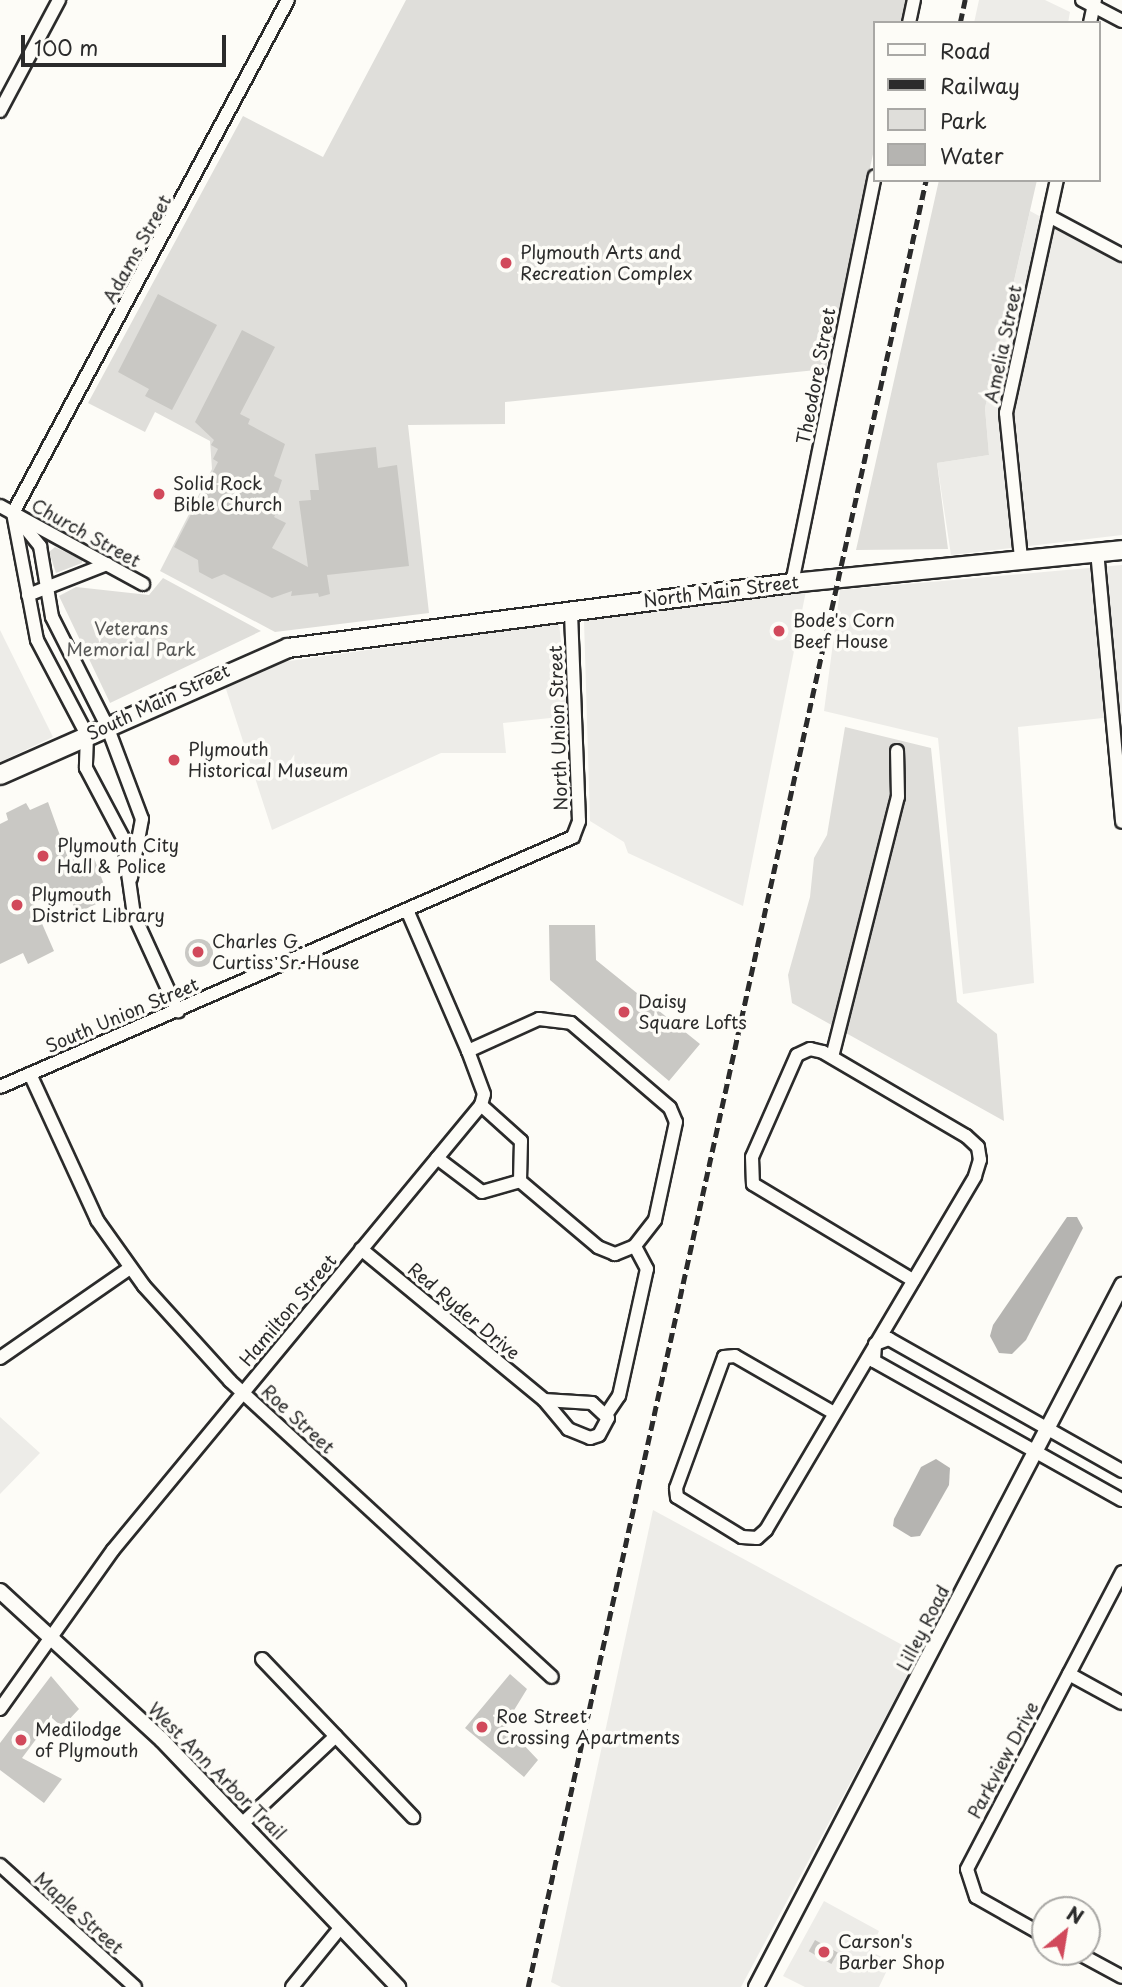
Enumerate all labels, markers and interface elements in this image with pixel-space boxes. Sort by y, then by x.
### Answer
scale bar [24,21,229,65]
legend [874,21,1101,182]
text: 100 m [34,31,98,63]
text: Road [940,34,991,66]
text: Railway [940,69,1020,101]
text: Park [940,104,987,136]
text: Water [940,139,1003,171]
street label: Adams Street [98,191,176,307]
place label: Plymouth Arts and Recreation Complex [520,242,693,284]
marker: Plymouth Arts and Recreation Complex [498,255,514,271]
street label: Amelia Street [980,283,1026,405]
street label: Theodore Street [792,306,840,446]
place label: Solid Rock Bible Church [173,473,283,516]
marker: Solid Rock Bible Church [151,486,167,502]
street label: Church Street [28,494,144,572]
street label: North Main Street [641,571,801,611]
place label: Bode's Corn Beef House [793,610,895,652]
park label: Veterans Memorial Park [66,618,196,660]
marker: Bode's Corn Beef House [771,623,787,639]
street label: North Union Street [544,644,572,812]
street label: South Main Street [82,659,234,745]
place label: Plymouth Historical Museum [188,739,348,782]
marker: Plymouth Historical Museum [166,752,182,768]
place label: Plymouth City Hall & Police [57,835,180,878]
marker: Plymouth City Hall & Police [35,848,51,864]
place label: Plymouth District Library [31,884,164,926]
marker: Plymouth District Library [9,897,25,913]
place label: Charles G. Curtiss Sr. House [212,931,361,974]
marker: Charles G. Curtiss Sr. House [190,944,206,960]
street label: South Union Street [41,973,203,1057]
place label: Daisy Square Lofts [638,991,747,1034]
marker: Daisy Square Lofts [616,1004,632,1020]
street label: Hamilton Street [235,1250,341,1370]
street label: Red Ryder Drive [403,1257,525,1365]
street label: Roe Street [257,1380,339,1458]
street label: Lilley Road [892,1581,954,1675]
street label: West Ann Arbor Trail [144,1698,290,1844]
street label: Parkview Drive [963,1698,1043,1822]
place label: Roe Street Crossing Apartments [496,1706,680,1748]
place label: Medilodge of Plymouth [35,1719,139,1762]
marker: Roe Street Crossing Apartments [474,1719,490,1735]
marker: Medilodge of Plymouth [13,1732,29,1748]
street label: Maple Street [30,1867,128,1959]
north arrow [1031,1896,1101,1966]
text: N [1062,1899,1089,1930]
place label: Carson's Barber Shop [838,1931,947,1974]
marker: Carson's Barber Shop [816,1944,832,1960]

